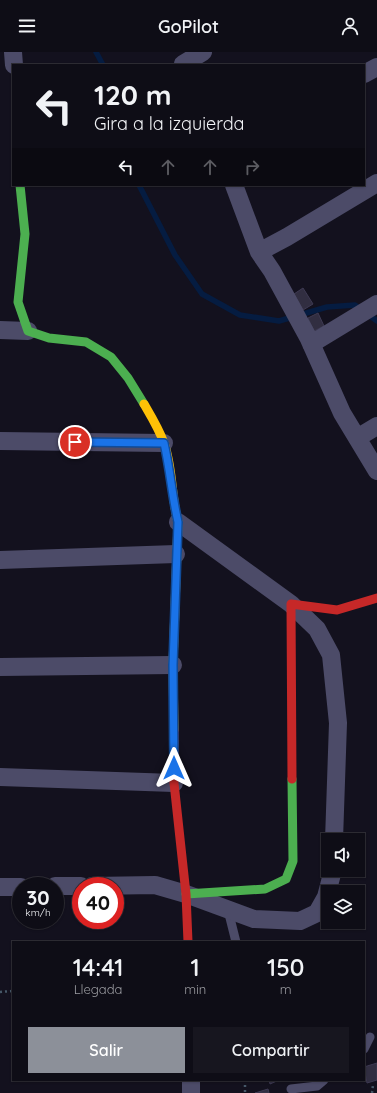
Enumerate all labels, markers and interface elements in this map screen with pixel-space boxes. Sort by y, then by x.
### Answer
icon: menu [16,15,38,37]
text: GoPilot [158,15,219,38]
icon: person [339,15,361,37]
text: 120 m [94,77,172,112]
icon: left [28,80,80,132]
text: Gira a la izquierda [94,112,245,135]
icon: left [115,156,137,178]
icon: ahead [157,156,179,178]
icon: ahead [199,156,221,178]
icon: right [241,156,263,178]
pin [58,425,92,459]
icon: arrive [64,431,86,453]
position arrow [153,747,195,789]
map controls [321,833,365,929]
button: sound [321,833,365,877]
speed limit sign: 40 [72,877,124,929]
text: 30 [26,885,50,910]
button: layers [321,885,365,929]
text: km/h [25,906,51,919]
text: 14:41 [73,952,124,982]
text: 1 [191,952,200,982]
text: 150 [267,952,304,982]
text: Llegada [74,981,122,997]
text: min [184,981,206,997]
text: m [280,981,292,997]
button: Salir [28,1027,185,1073]
button: Compartir [193,1027,349,1073]

